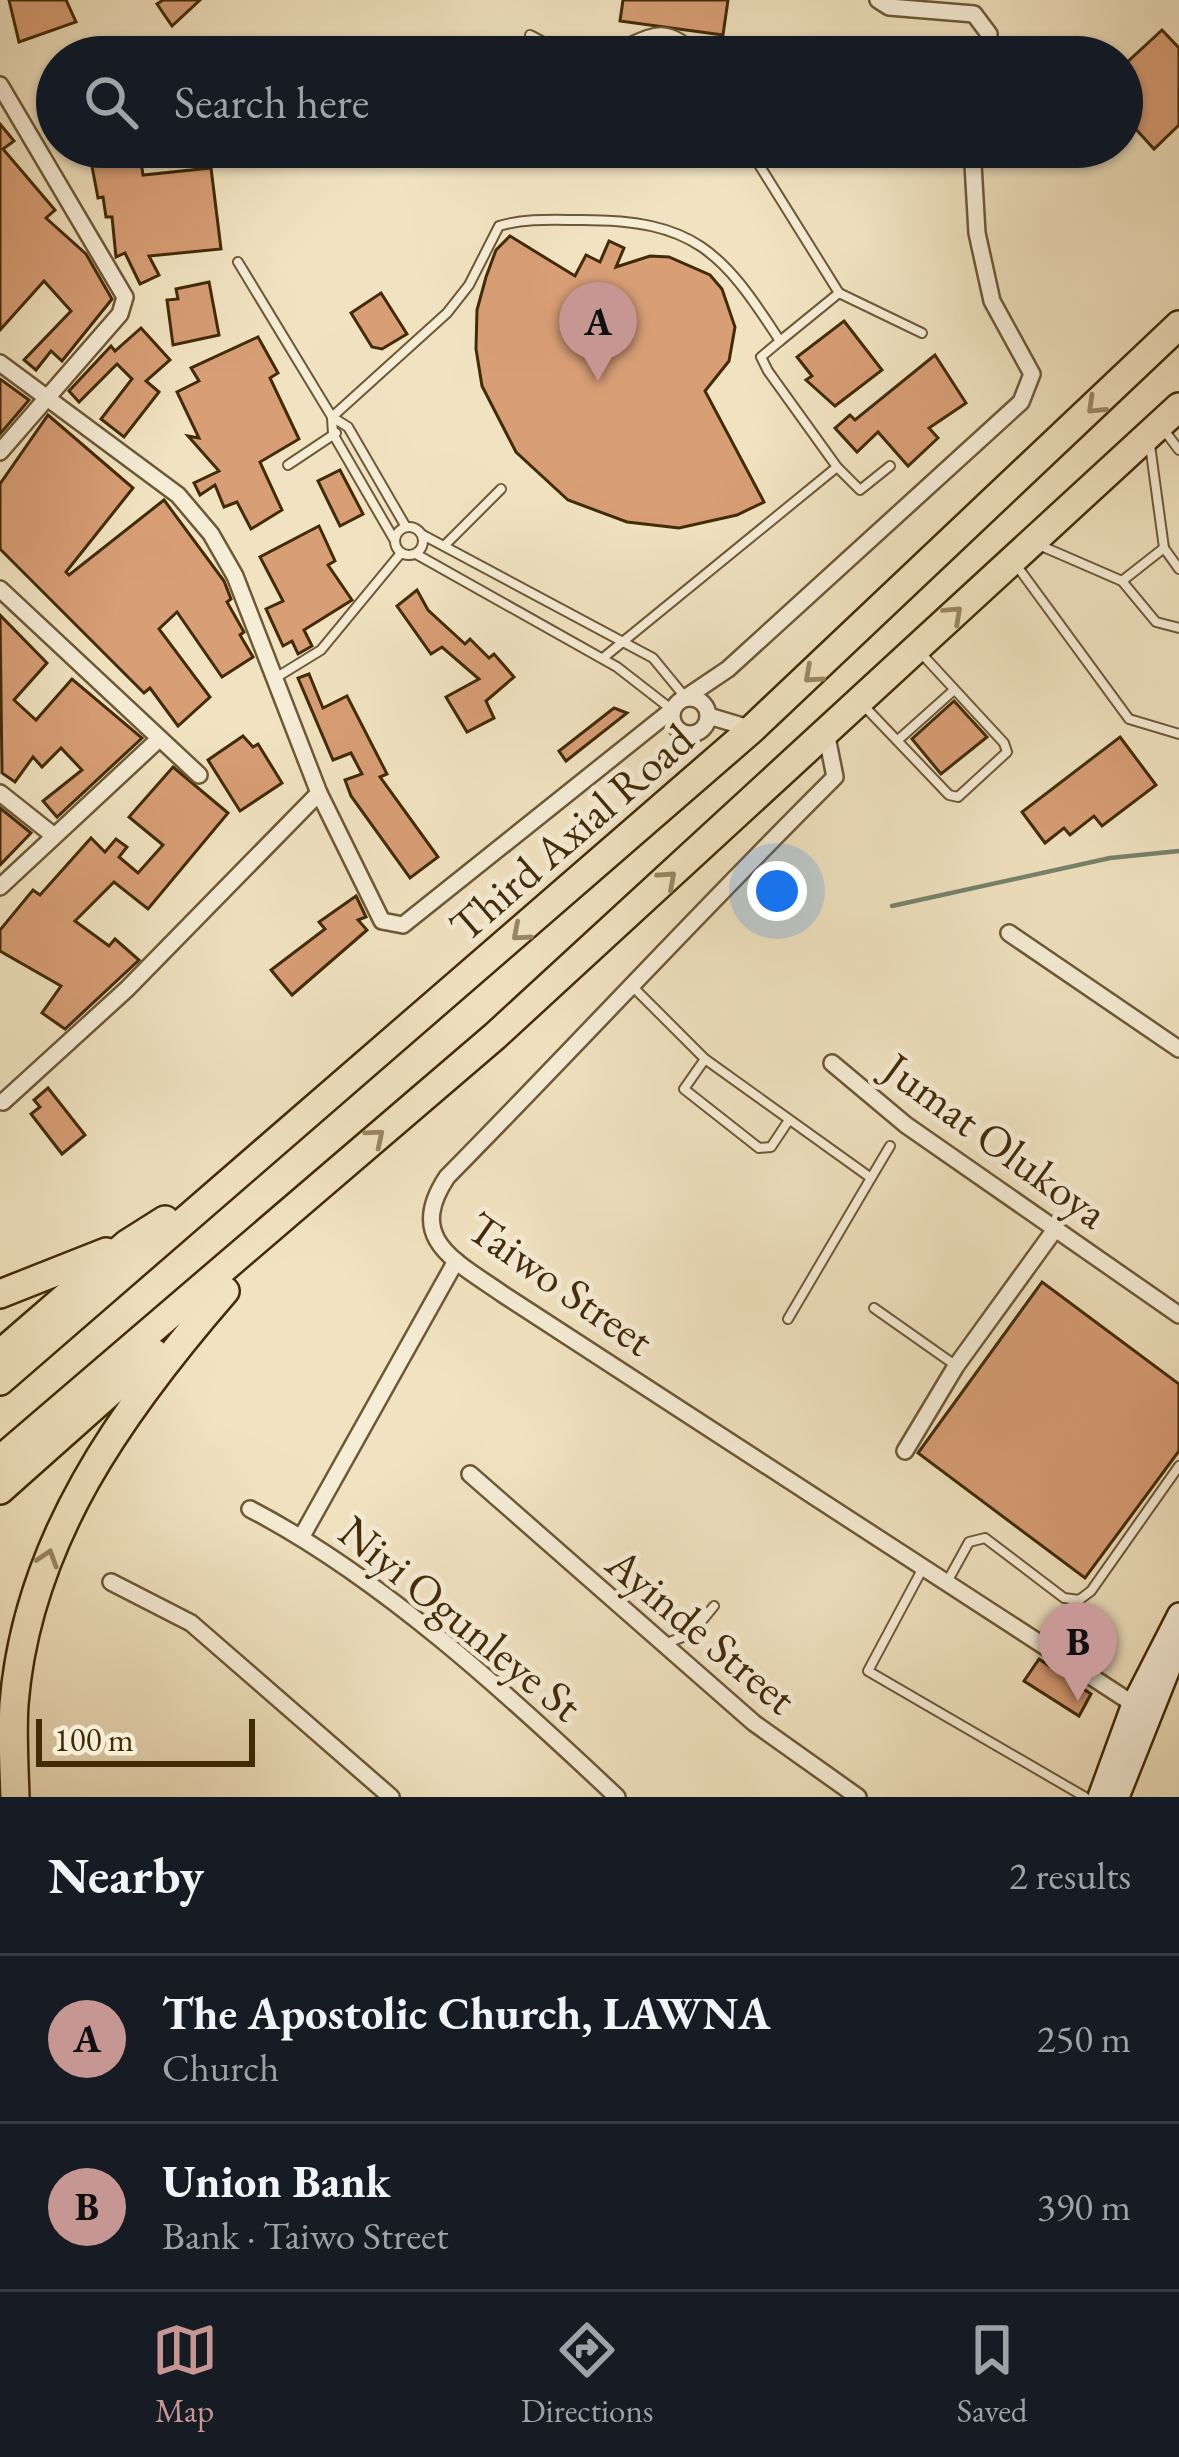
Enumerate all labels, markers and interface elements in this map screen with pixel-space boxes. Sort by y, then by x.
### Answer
search box [36,36,1143,168]
icon: search [78,69,144,135]
text: Search here [174,73,369,131]
pin: A [559,282,637,381]
one-way arrow [1087,391,1109,413]
one-way arrow [941,607,962,629]
one-way arrow [805,661,826,682]
street label: Third Axial Road [437,710,705,954]
your location [747,861,807,921]
one-way arrow [654,872,675,893]
one-way arrow [512,919,534,941]
street label: Jumat Olukoya [869,1037,1120,1241]
one-way arrow [362,1130,384,1152]
street label: Taiwo Street [457,1198,665,1368]
street label: Niyi Ogunleye St [328,1502,594,1734]
street label: Ayinde Street [594,1533,809,1726]
one-way arrow [33,1548,58,1569]
pin: B [1039,1602,1117,1701]
scale bar [36,1713,255,1766]
text: 100 m [54,1718,134,1761]
text: Nearby [48,1842,204,1908]
text: 2 results [1009,1850,1131,1901]
text: The Apostolic Church, LAWNA [162,1984,770,2042]
text: A [73,2013,101,2064]
text: 250 m [1037,2013,1131,2064]
text: Church [162,2042,279,2093]
text: Union Bank [162,2152,390,2210]
text: B [75,2181,99,2232]
text: 390 m [1037,2181,1131,2232]
text: Bank · Taiwo Street [162,2210,448,2261]
tab: Map [152,2317,218,2432]
tab: Directions [521,2317,654,2432]
tab: Saved [957,2317,1027,2432]

